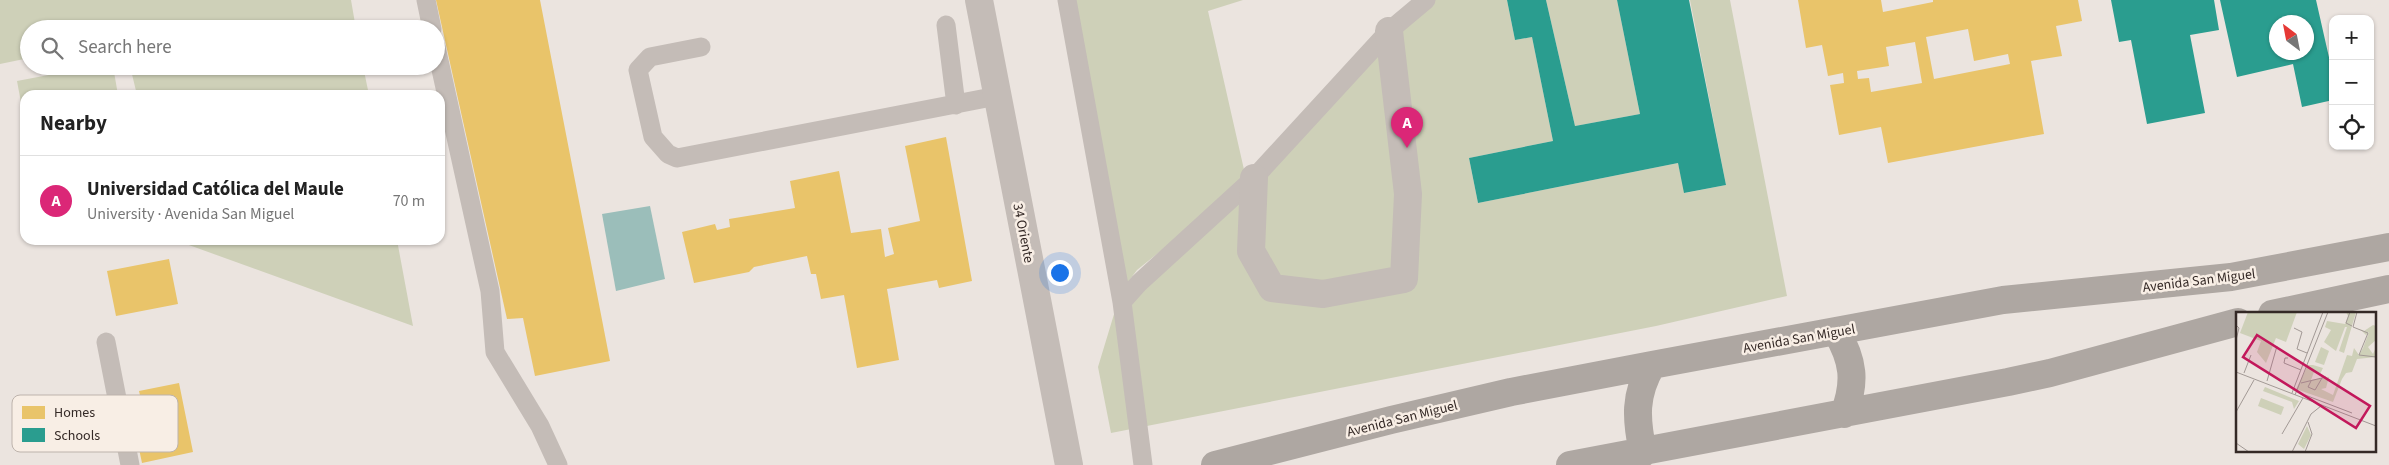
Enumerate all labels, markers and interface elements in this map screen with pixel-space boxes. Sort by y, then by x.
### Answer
north arrow [2269,15,2314,60]
map controls [2329,15,2374,150]
button: + [2329,15,2374,60]
search box [20,20,445,75]
icon: search [38,34,66,62]
text: Search here [78,34,172,61]
button: − [2329,60,2374,105]
button: locate [2329,105,2374,150]
pin: A [1391,107,1423,148]
text: Nearby [40,108,107,138]
text: Universidad Católica del Maule [87,176,344,203]
text: A [51,190,61,212]
text: 70 m [393,190,425,212]
street label: 34 Oriente [1007,202,1039,265]
text: University · Avenida San Miguel [87,203,294,225]
your location [1047,260,1073,286]
street label: Avenida San Miguel [2142,264,2257,298]
inset map [2236,312,2376,452]
street label: Avenida San Miguel [1742,319,1857,359]
legend [12,395,178,452]
street label: Avenida San Miguel [1345,395,1460,442]
text: Homes [54,403,95,423]
text: Schools [54,426,100,446]

